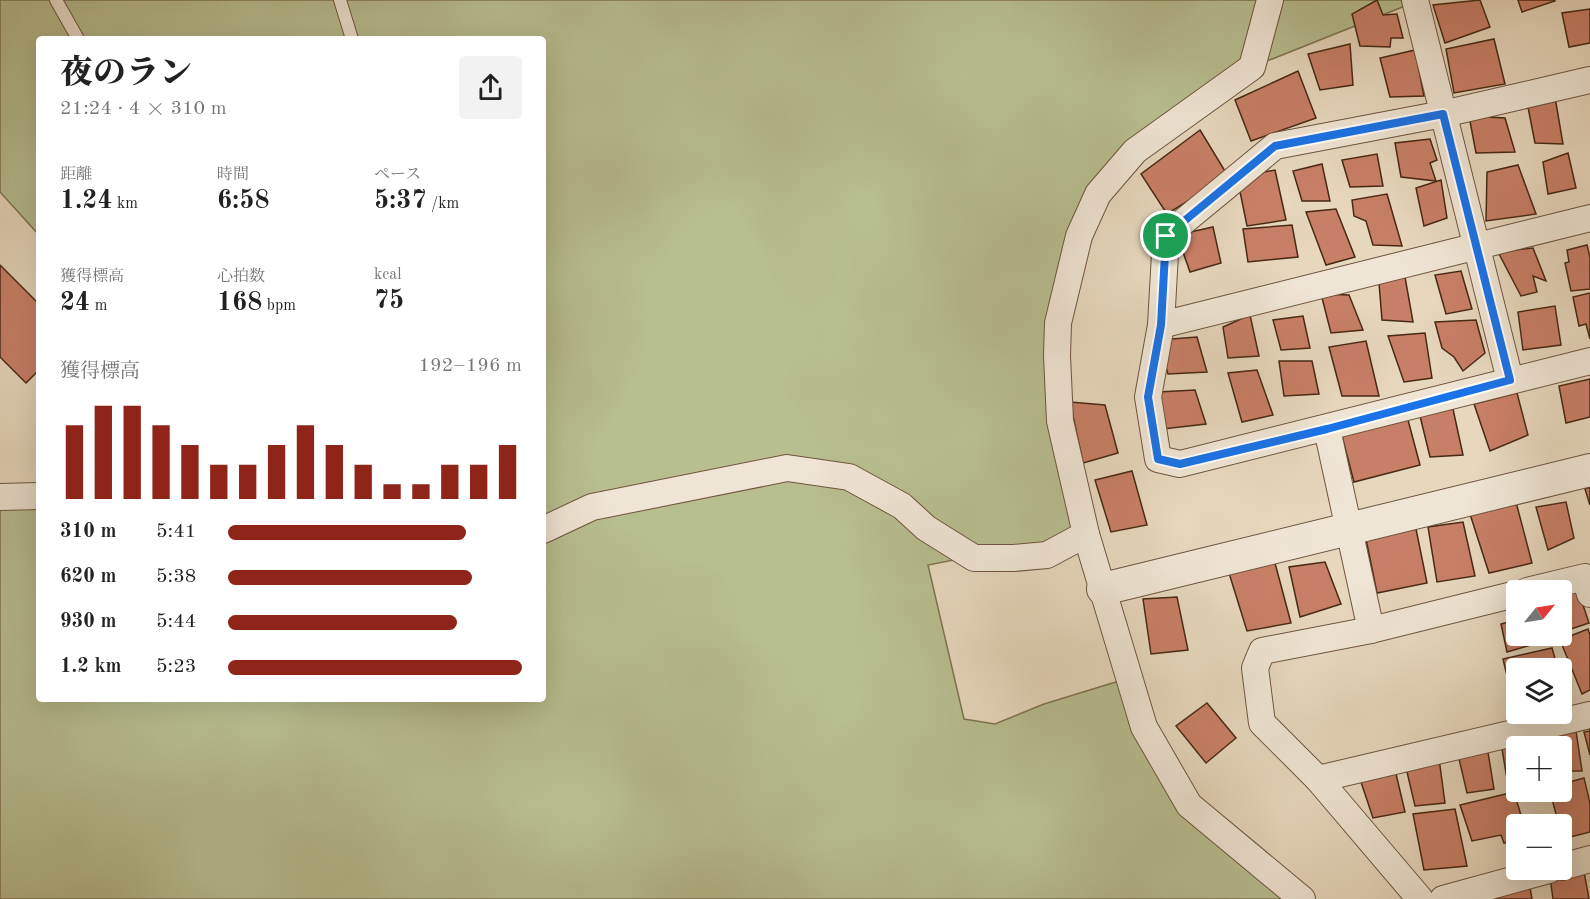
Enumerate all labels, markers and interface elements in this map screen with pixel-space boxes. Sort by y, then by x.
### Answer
button: share [459,56,522,119]
text: 夜のラン [60,58,192,91]
text: 21:24 · 4 × 310 m [60,99,227,119]
text: 距離 [60,167,92,183]
text: 時間 [217,167,249,183]
text: ペース [374,167,421,183]
text: 1.24 [60,188,113,214]
text: 6:58 [217,188,270,214]
text: 5:37 [374,188,427,214]
text: km [113,196,138,212]
text: /km [427,196,459,212]
pin [1140,210,1191,261]
icon: arrive [1149,219,1182,252]
text: kcal [374,267,402,283]
text: 獲得標高 [60,269,124,285]
text: 心拍数 [217,269,265,285]
text: 75 [374,288,404,314]
text: 24 [60,290,90,316]
text: 168 [217,290,262,316]
text: m [90,298,107,314]
text: bpm [262,298,296,314]
text: 192–196 m [419,356,522,376]
text: 獲得標高 [60,362,140,382]
text: 310 m [60,522,116,542]
text: 5:41 [156,522,196,542]
text: 620 m [60,567,116,587]
text: 5:38 [156,567,196,587]
north arrow [1506,580,1572,646]
map controls [1506,580,1572,880]
text: 930 m [60,612,116,632]
text: 5:44 [156,612,196,632]
text: 1.2 km [60,657,122,677]
text: 5:23 [156,657,196,677]
button: layers [1506,658,1572,724]
button: + [1506,736,1572,802]
button: − [1506,814,1572,880]

